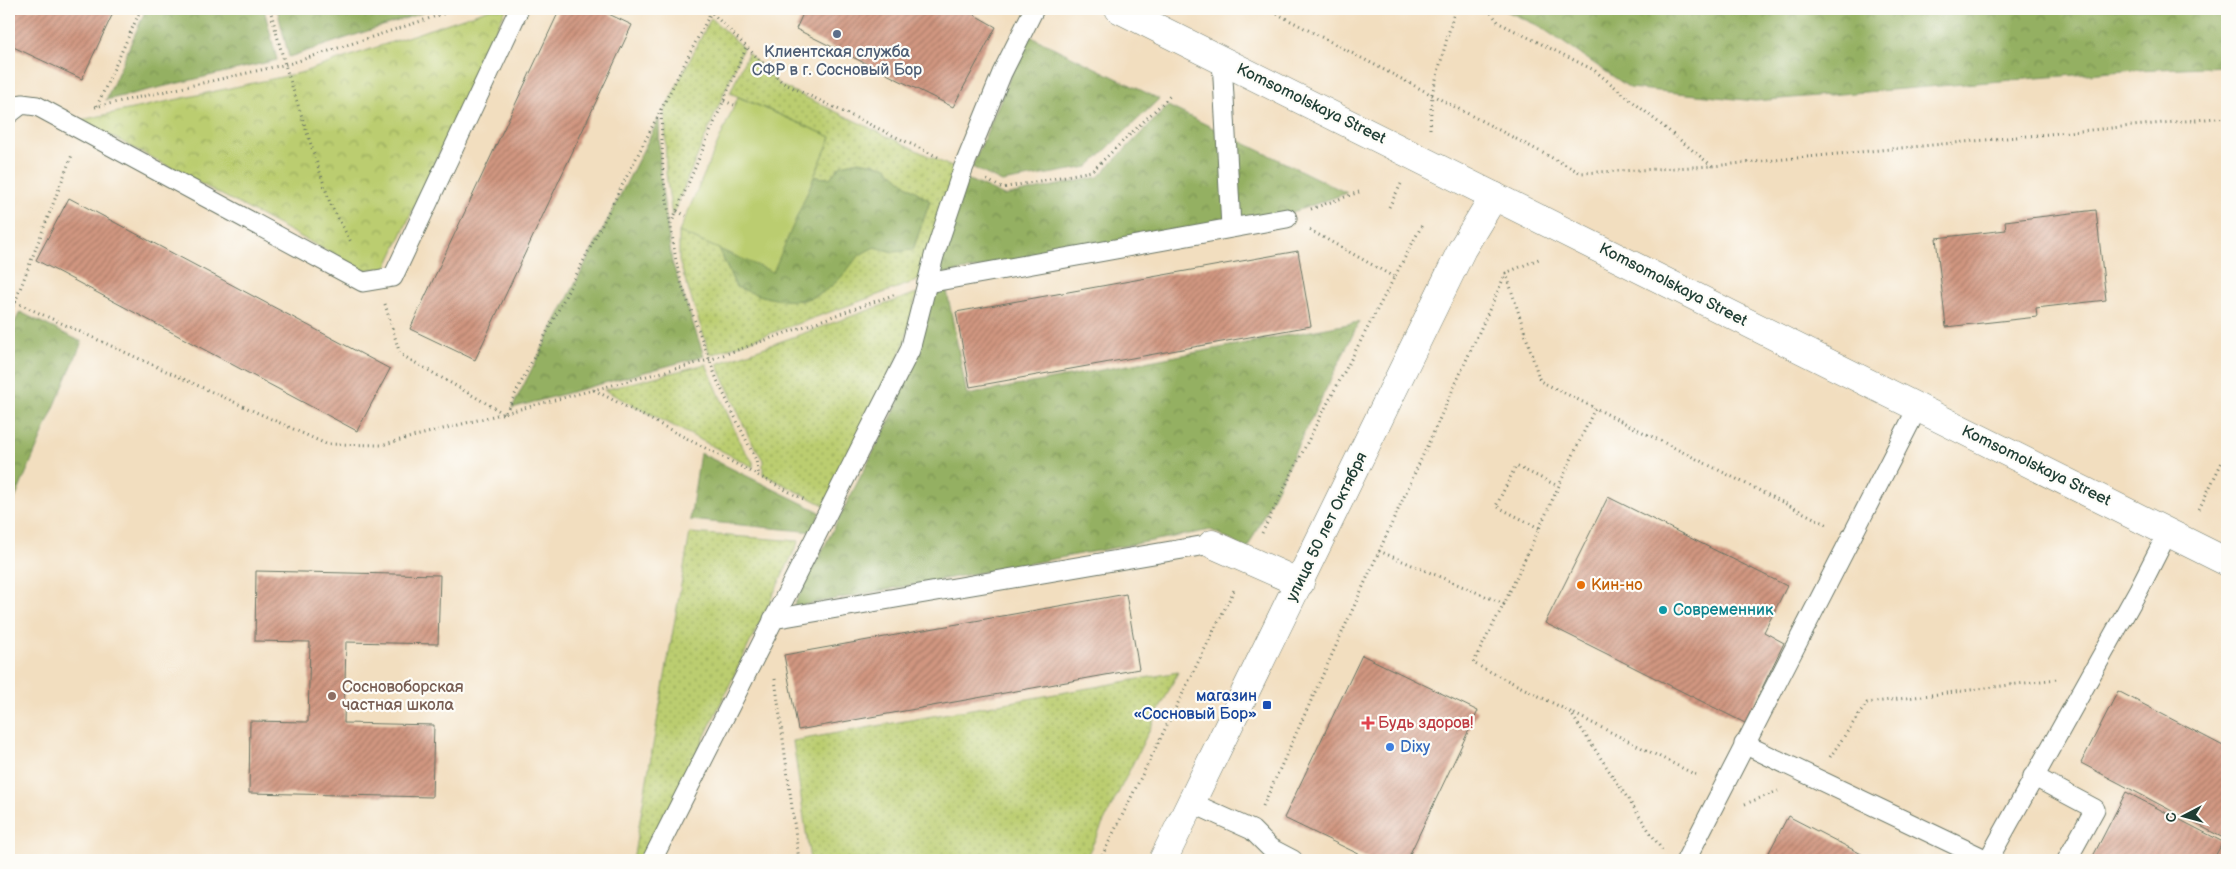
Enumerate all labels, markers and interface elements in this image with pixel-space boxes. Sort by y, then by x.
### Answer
marker: Клиентская служба СФР в г. Сосновый Бор [831,28,843,40]
place label: Клиентская служба СФР в г. Сосновый Бор [752,43,922,80]
street label: Komsomolskaya Street [1233,60,1389,148]
street label: Komsomolskaya Street [1596,239,1750,331]
street label: Komsomolskaya Street [1958,422,2114,510]
street label: улица 50 лет Октября [1282,449,1372,605]
place label: Кин-но [1591,576,1643,595]
marker: Кин-но [1575,579,1587,591]
place label: Современник [1673,601,1774,620]
marker: Современник [1657,604,1669,616]
place label: Сосновоборская частная школа [342,678,464,715]
place label: магазин «Сосновый Бор» [1133,687,1257,724]
marker: Сосновоборская частная школа [326,690,338,702]
marker: магазин «Сосновый Бор» [1261,699,1273,711]
place label: Будь здоров! [1378,714,1473,733]
marker: Будь здоров! [1362,717,1374,729]
place label: Dixy [1400,738,1431,757]
marker: Dixy [1384,741,1396,753]
north arrow [2158,792,2208,842]
text: С [2163,811,2181,823]

